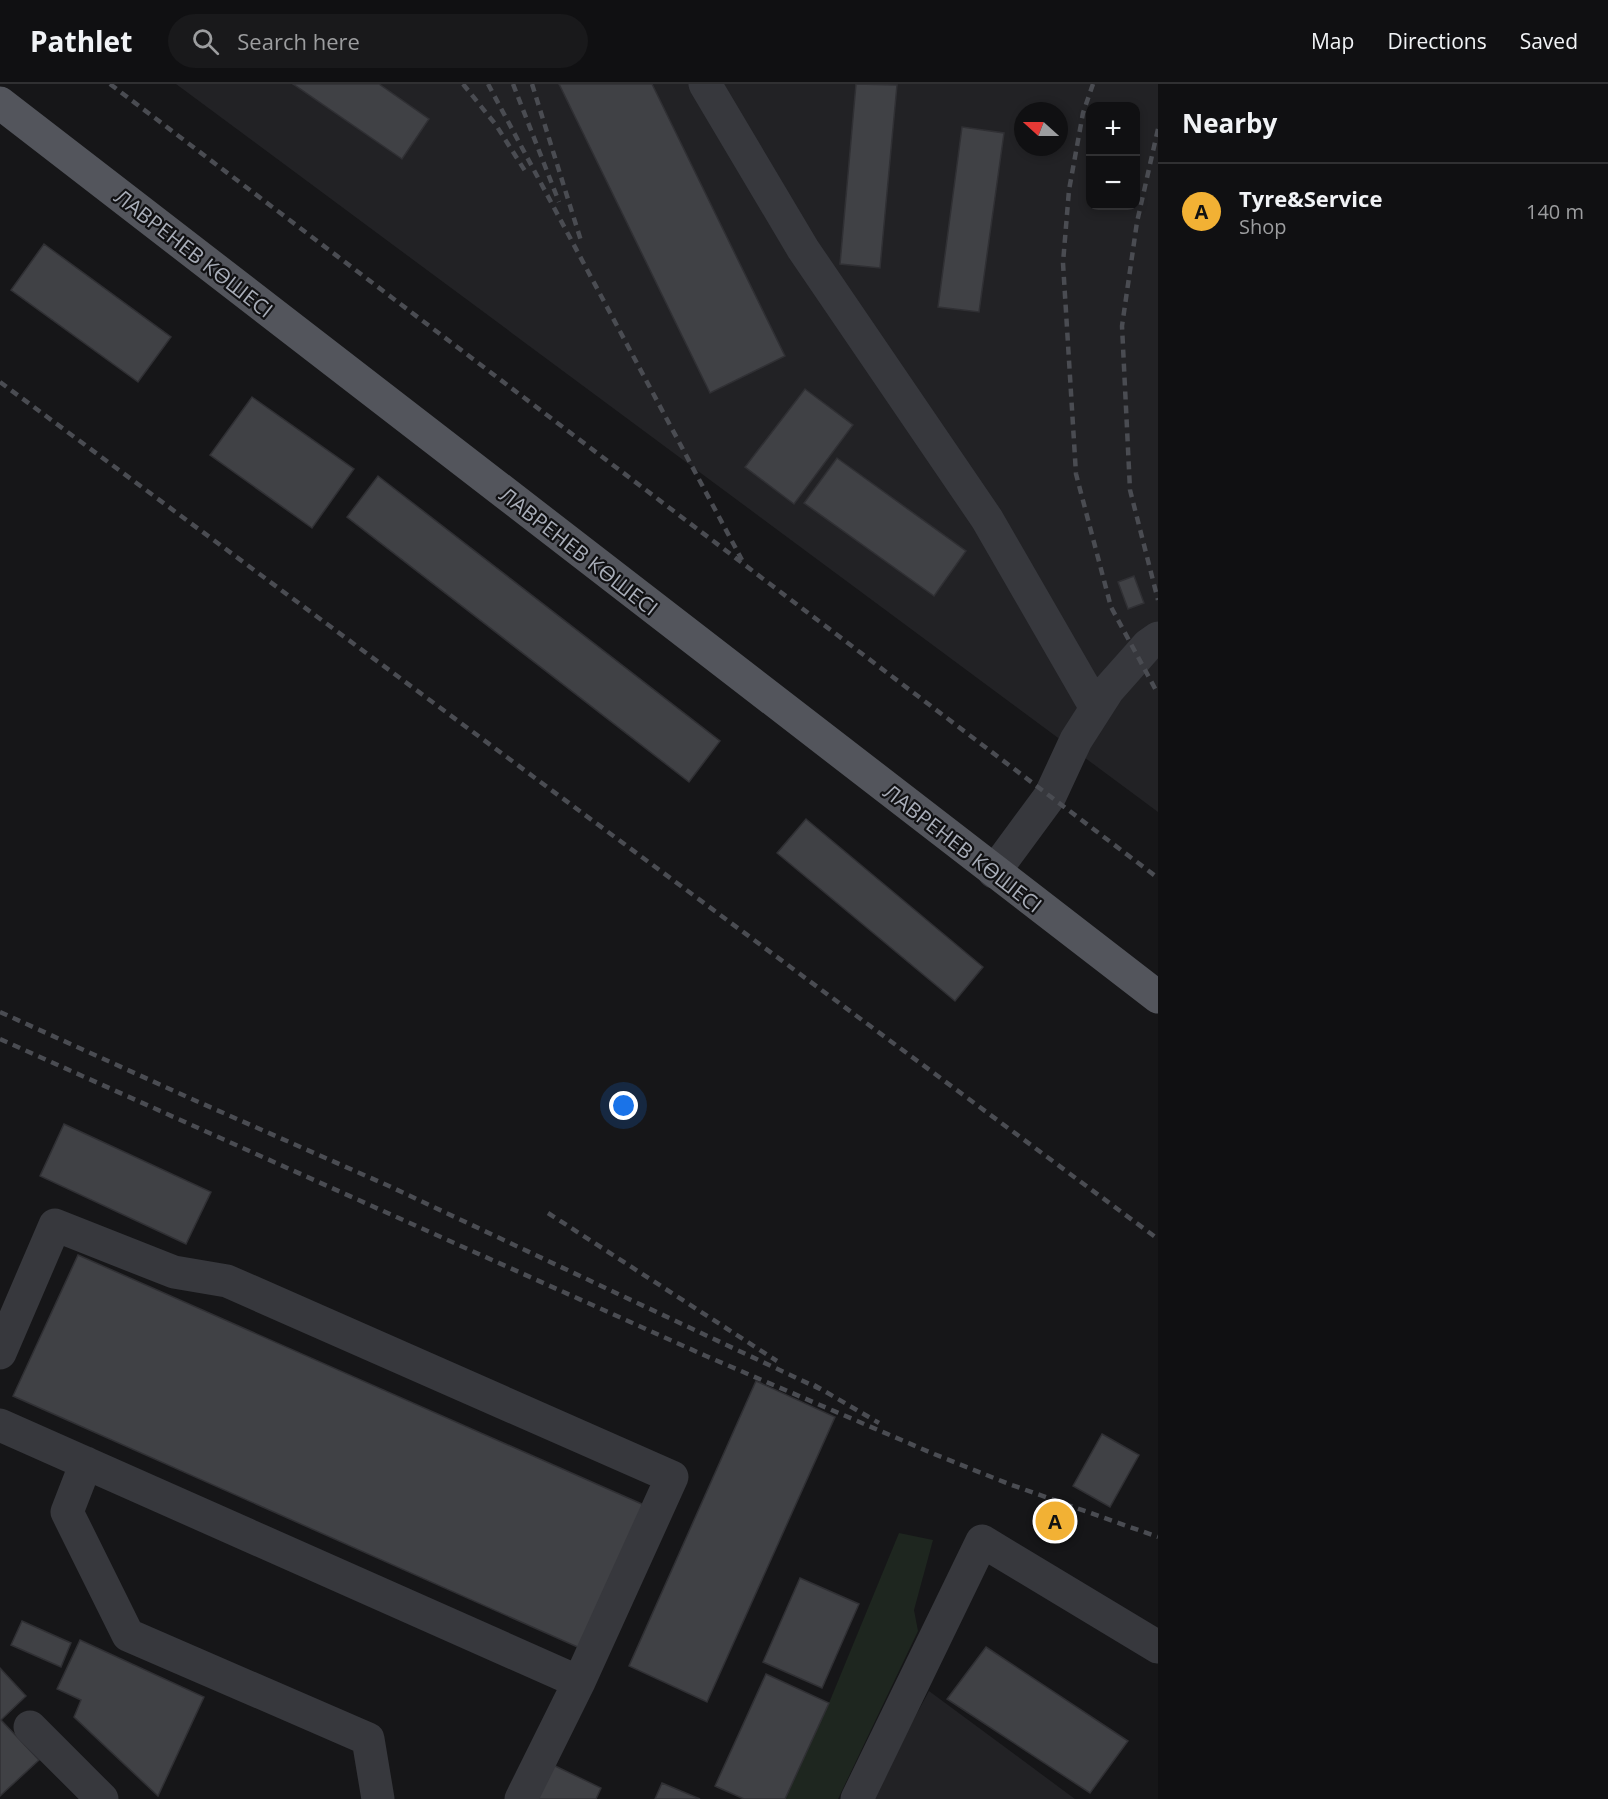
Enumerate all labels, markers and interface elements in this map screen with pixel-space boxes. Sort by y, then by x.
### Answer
search box [168,14,588,68]
text: Pathlet [30,22,132,60]
icon: search [189,25,222,58]
text: Search here [237,26,360,56]
text: Map [1311,27,1354,55]
text: Directions [1387,27,1487,55]
text: Saved [1520,27,1578,55]
north arrow [1014,102,1068,156]
map controls [1086,102,1140,210]
button: + [1086,102,1140,156]
text: Nearby [1182,105,1277,141]
button: − [1086,156,1140,210]
street label: ЛАВРЕНЕВ КӨШЕСІ [109,182,279,324]
text: Tyre&Service [1239,183,1382,213]
text: A [1195,198,1208,225]
text: 140 m [1526,198,1584,225]
text: Shop [1239,213,1287,240]
street label: ЛАВРЕНЕВ КӨШЕСІ [494,480,664,622]
street label: ЛАВРЕНЕВ КӨШЕСІ [878,777,1048,919]
your location [609,1091,638,1120]
pin: A [1036,1498,1074,1544]

